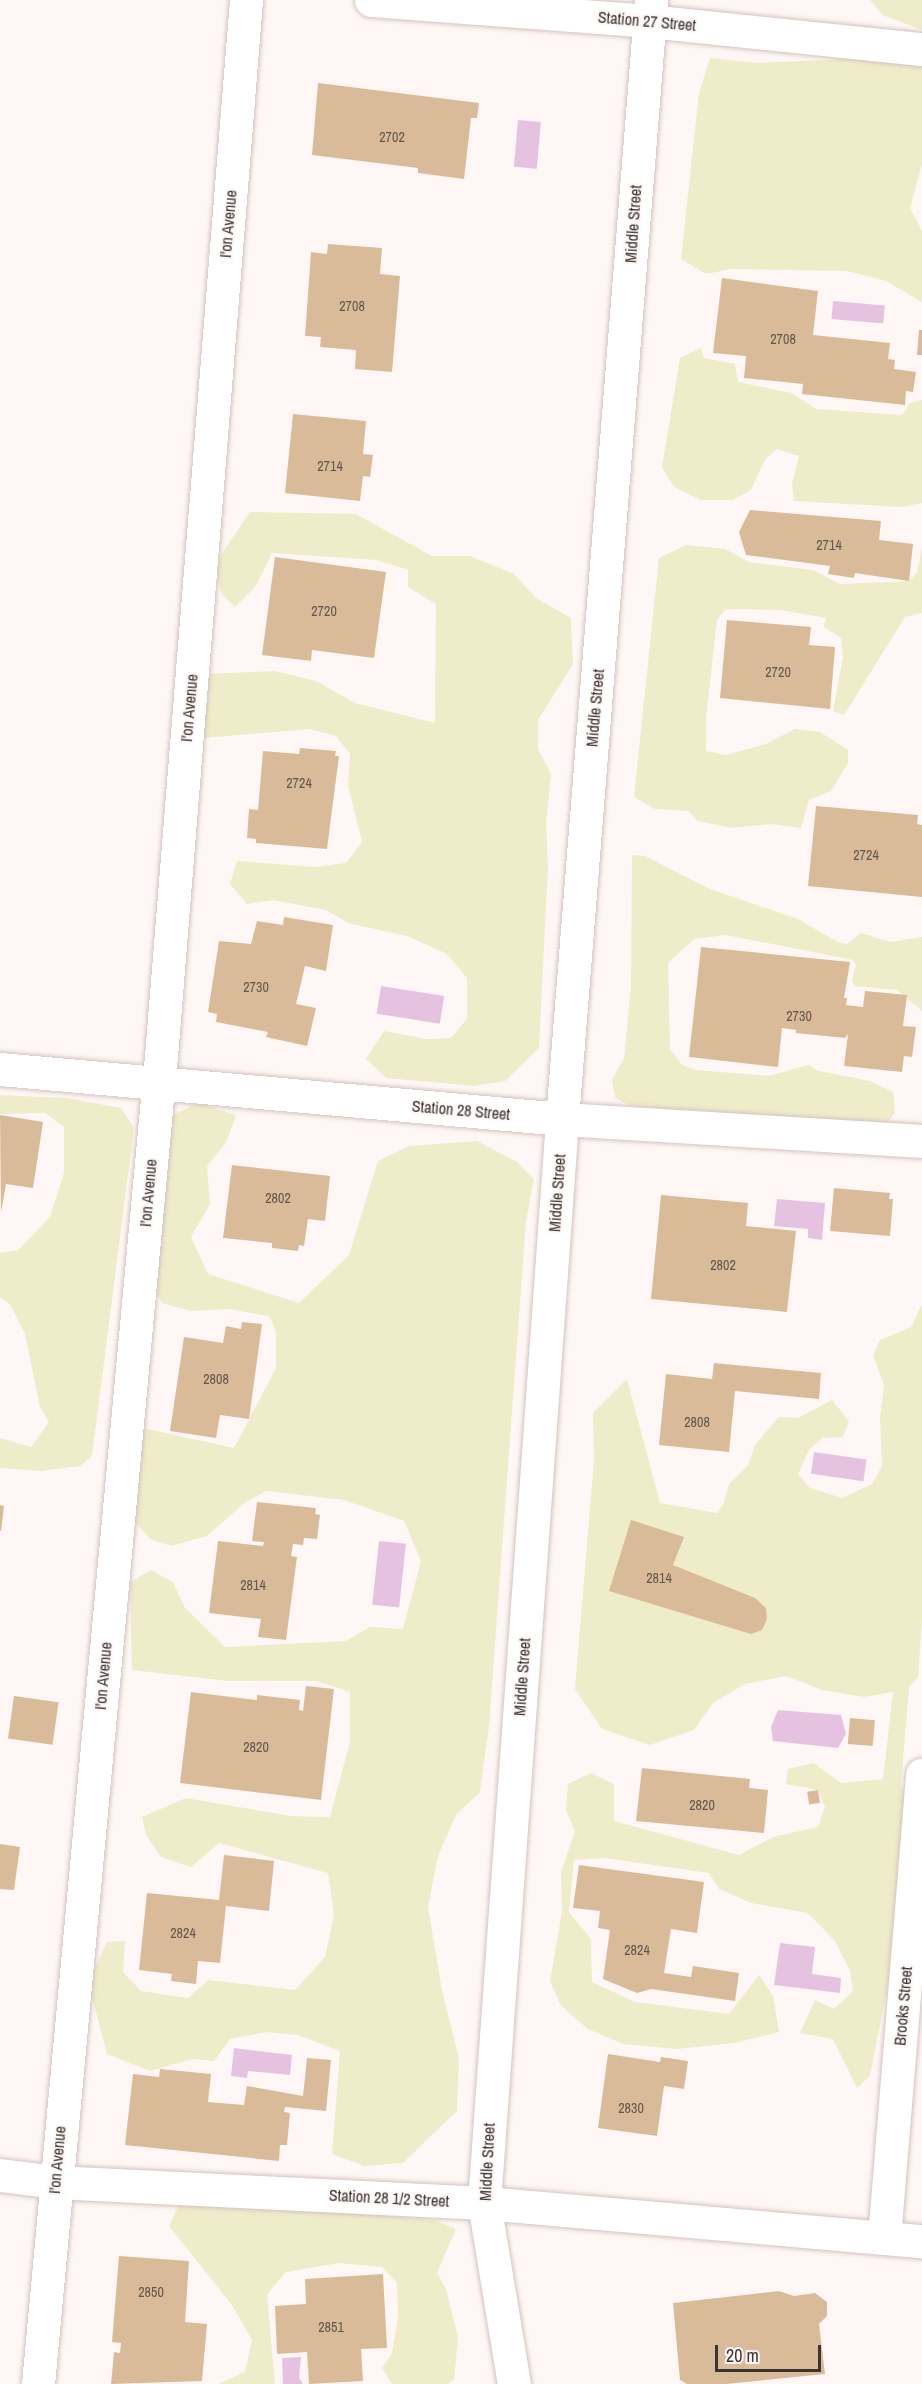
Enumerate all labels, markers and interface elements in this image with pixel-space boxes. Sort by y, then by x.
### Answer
street label: Station 27 Street [597,7,697,35]
house number: 2702 [379,129,405,145]
street label: Middle Street [621,184,645,264]
street label: I'on Avenue [215,189,241,259]
house number: 2708 [339,298,365,314]
house number: 2708 [770,331,796,347]
house number: 2714 [317,458,343,474]
house number: 2714 [816,537,842,553]
house number: 2720 [311,603,337,619]
house number: 2720 [765,664,791,680]
street label: Middle Street [582,668,608,748]
street label: I'on Avenue [176,673,202,743]
house number: 2724 [286,775,312,791]
house number: 2724 [853,847,879,863]
house number: 2730 [243,979,269,995]
house number: 2730 [786,1008,812,1024]
street label: Station 28 Street [411,1096,511,1124]
street label: Middle Street [545,1153,569,1233]
street label: I'on Avenue [135,1158,161,1228]
house number: 2802 [265,1190,291,1206]
house number: 2802 [710,1257,736,1273]
house number: 2808 [203,1371,229,1387]
house number: 2808 [684,1414,710,1430]
house number: 2814 [646,1570,672,1586]
house number: 2814 [240,1577,266,1593]
street label: Middle Street [510,1637,534,1717]
street label: I'on Avenue [90,1641,116,1711]
house number: 2820 [243,1739,269,1755]
house number: 2820 [689,1797,715,1813]
house number: 2824 [170,1925,196,1941]
house number: 2824 [624,1942,650,1958]
street label: Brooks Street [890,1966,916,2046]
house number: 2830 [618,2100,644,2116]
street label: Middle Street [475,2123,499,2201]
street label: I'on Avenue [44,2125,70,2195]
street label: Station 28 1/2 Street [328,2185,450,2211]
house number: 2850 [138,2284,164,2300]
house number: 2851 [318,2319,344,2335]
scale bar [718,2333,824,2371]
text: 20 m [726,2343,759,2368]

